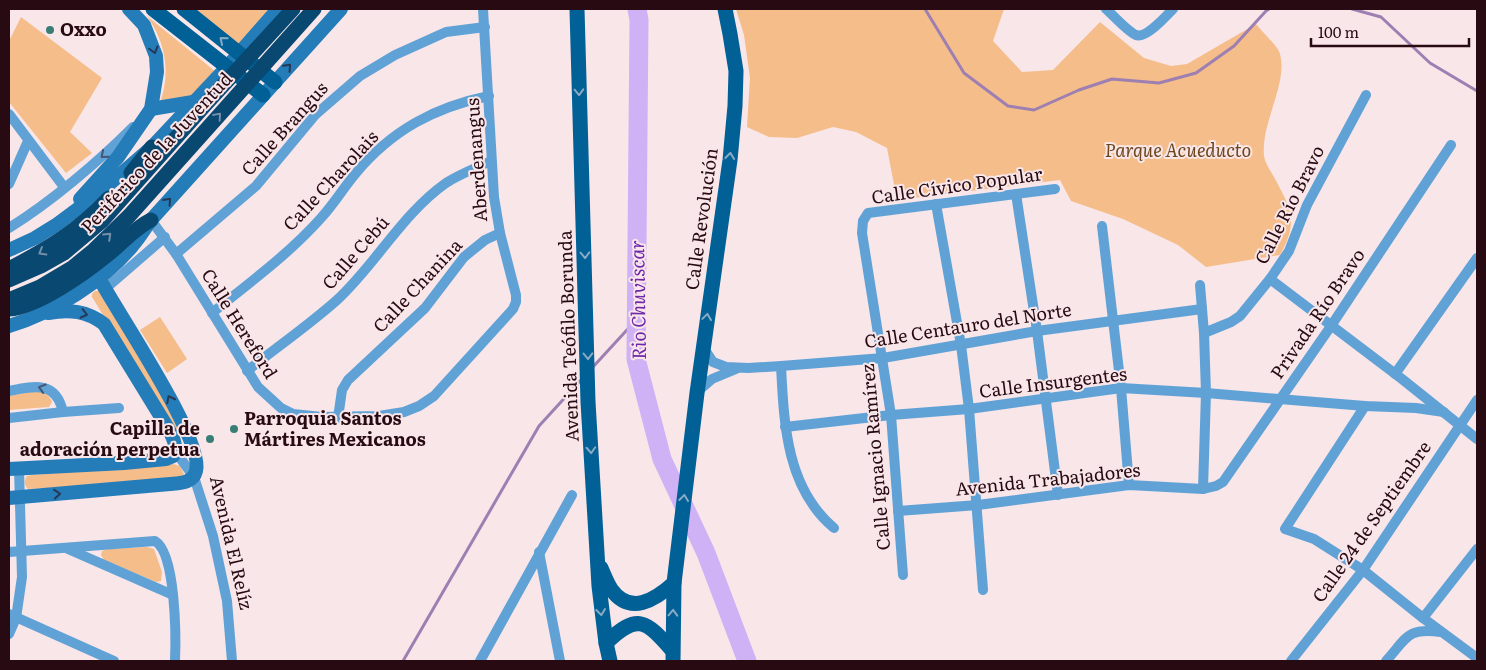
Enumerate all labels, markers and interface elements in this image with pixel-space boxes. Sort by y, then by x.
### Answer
place label: Oxxo [60,15,107,42]
scale bar [1311,15,1468,47]
text: 100 m [1318,20,1359,43]
marker: Oxxo [44,24,56,36]
one-way arrow [219,37,228,46]
one-way arrow [148,45,159,54]
one-way arrow [282,64,291,73]
street label: Periférico de la Juventud [74,65,238,239]
street label: Calle Brangus [234,75,334,181]
one-way arrow [574,89,585,97]
street label: Aberdenangus [458,97,493,223]
one-way arrow [212,112,221,121]
street label: Calle Charolais [276,124,384,236]
park label: Parque Acueducto [1105,136,1251,163]
street label: Calle Río Bravo [1247,140,1330,268]
street label: Calle Revolución [677,146,724,292]
one-way arrow [100,149,109,158]
one-way arrow [724,152,735,160]
street label: Calle Cívico Popular [870,159,1044,210]
one-way arrow [162,198,171,207]
street label: Calle Cebú [315,209,395,295]
street label: Avenida Teófilo Borunda [550,230,585,442]
street label: Calle Chanina [366,232,468,338]
one-way arrow [103,233,112,242]
water label: Rio Chuviscar [622,240,652,360]
street label: Privada Río Bravo [1263,242,1371,384]
one-way arrow [38,246,47,256]
one-way arrow [580,252,590,259]
street label: Calle Hereford [196,263,285,383]
street label: Calle Centauro del Norte [862,295,1073,354]
one-way arrow [80,308,88,318]
one-way arrow [702,312,712,321]
one-way arrow [583,352,593,360]
street label: Calle Insurgentes [977,359,1128,404]
street label: Calle Ignacio Ramírez [853,363,896,551]
one-way arrow [38,384,47,394]
one-way arrow [166,395,176,404]
place label: Parroquia Santos Mártires Mexicanos [244,404,426,452]
place label: Capilla de adoración perpetua [20,414,201,462]
marker: Parroquia Santos Mártires Mexicanos [228,423,240,435]
marker: Capilla de adoración perpetua [204,433,216,445]
street label: Calle 24 de Septiembre [1305,435,1437,607]
one-way arrow [585,447,596,455]
street label: Avenida Trabajadores [954,455,1142,502]
street label: Avenida El Relíz [204,473,261,612]
one-way arrow [54,489,62,500]
one-way arrow [678,493,689,501]
one-way arrow [667,608,678,616]
one-way arrow [595,609,606,617]

